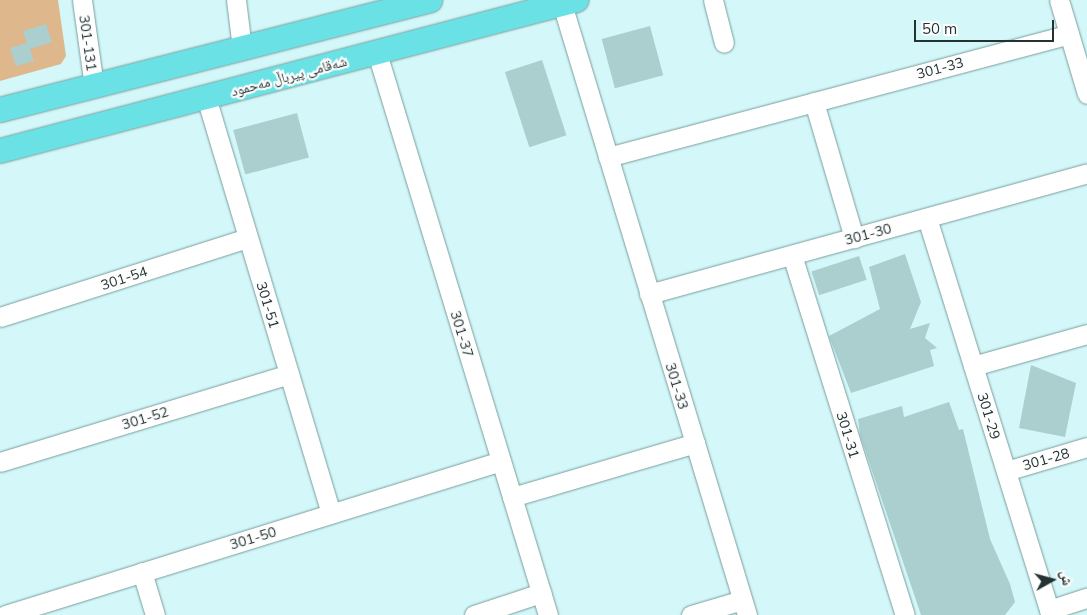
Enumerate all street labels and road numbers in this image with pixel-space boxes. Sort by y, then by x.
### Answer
street label: 301-131 [76,14,100,72]
street label: شەقامی پیرباڵ مەحمود [229,52,349,100]
street label: 301-33 [915,54,965,82]
street label: 301-30 [843,220,893,248]
street label: 301-54 [99,263,149,293]
street label: 301-51 [253,280,283,330]
street label: 301-37 [447,309,477,359]
street label: 301-33 [662,361,692,411]
street label: 301-29 [974,391,1004,441]
street label: 301-52 [120,403,170,433]
street label: 301-31 [833,410,863,460]
street label: 301-28 [1021,444,1071,474]
street label: 301-50 [228,523,278,553]

